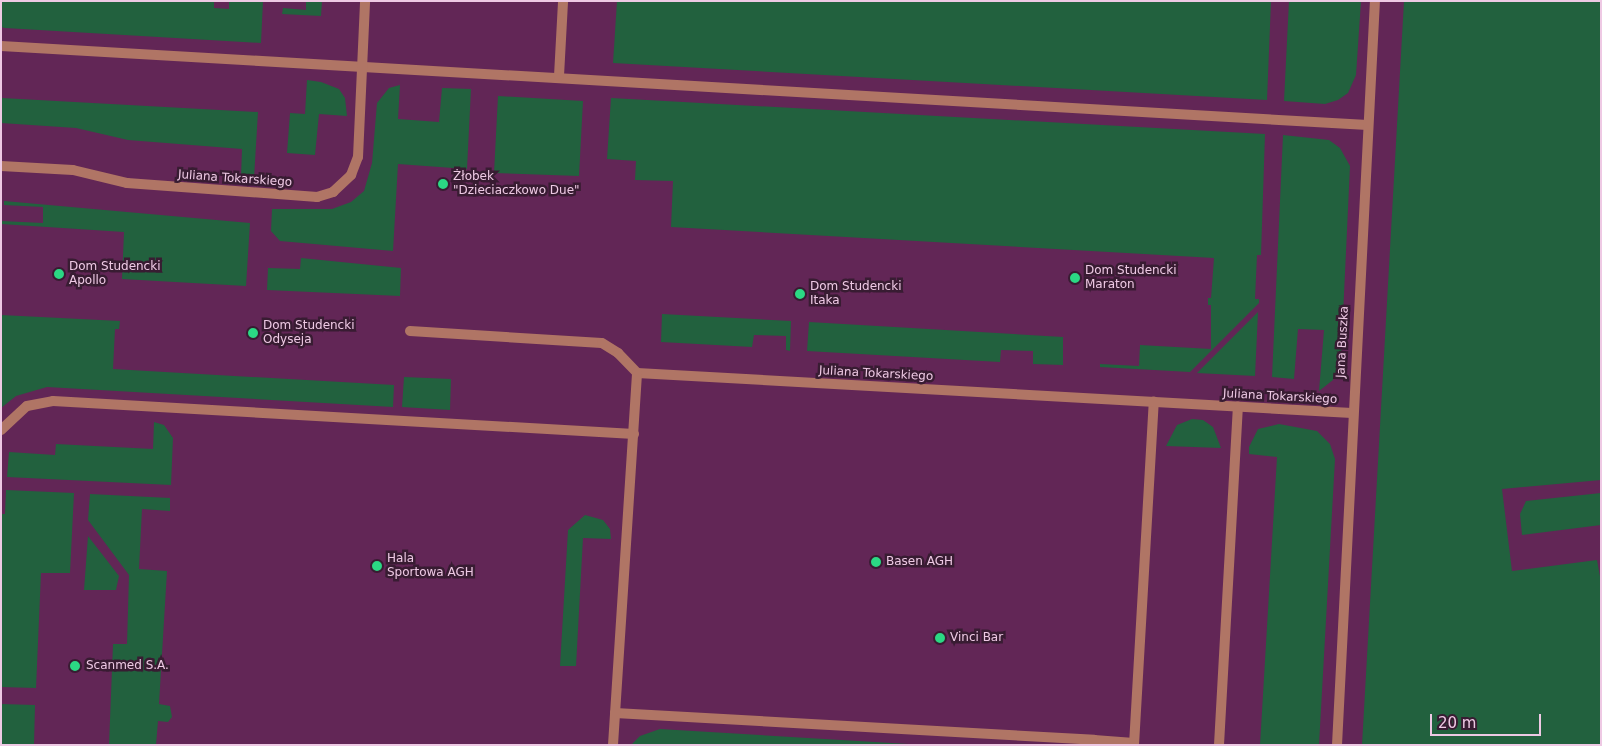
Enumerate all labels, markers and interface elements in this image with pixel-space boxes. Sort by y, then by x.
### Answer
street label: Juliana Tokarskiego [177,168,293,190]
place label: Żłobek "Dzieciaczkowo Due" [453,170,580,198]
marker: Żłobek "Dzieciaczkowo Due" [437,178,449,190]
place label: Dom Studencki Apollo [69,260,160,288]
place label: Dom Studencki Maraton [1085,264,1176,292]
marker: Dom Studencki Apollo [53,268,65,280]
marker: Dom Studencki Maraton [1069,272,1081,284]
place label: Dom Studencki Itaka [810,280,902,308]
marker: Dom Studencki Itaka [794,288,806,300]
street label: Jana Buszka [1334,306,1352,378]
place label: Dom Studencki Odyseja [263,319,354,347]
marker: Dom Studencki Odyseja [247,327,259,339]
street label: Juliana Tokarskiego [818,364,934,384]
street label: Juliana Tokarskiego [1222,387,1338,407]
place label: Hala Sportowa AGH [387,552,474,580]
place label: Basen AGH [886,555,953,569]
marker: Basen AGH [870,556,882,568]
marker: Hala Sportowa AGH [371,560,383,572]
place label: Vinci Bar [950,631,1003,645]
marker: Vinci Bar [934,632,946,644]
marker: Scanmed S.A. [68,659,82,673]
place label: Scanmed S.A. [86,659,169,673]
scale bar [1432,704,1543,736]
text: 20 m [1438,714,1476,732]

